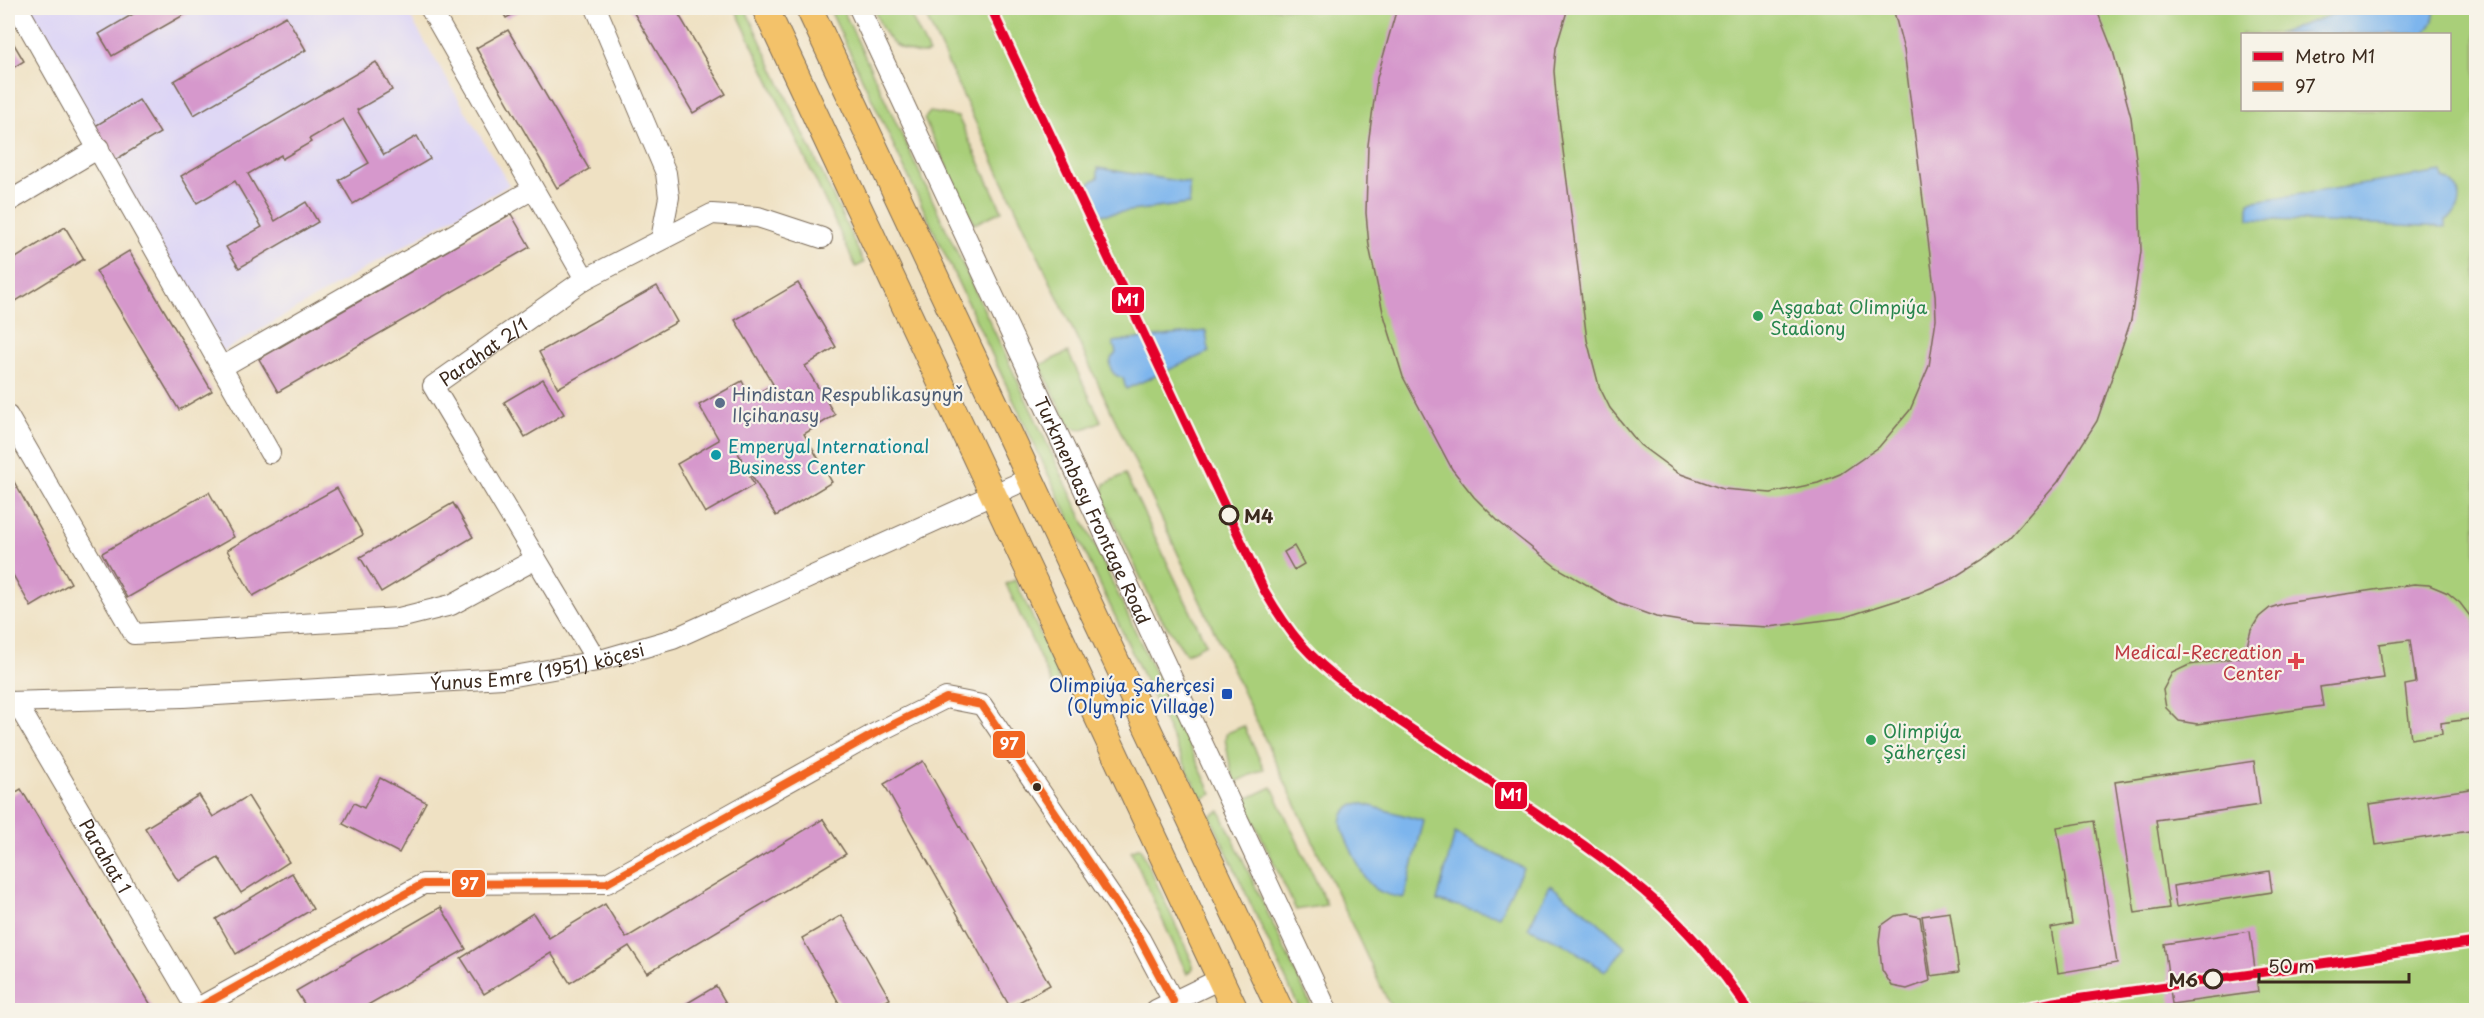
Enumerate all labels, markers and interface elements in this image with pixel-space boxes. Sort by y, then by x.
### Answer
legend [2241,33,2451,111]
text: Metro M1 [2295,42,2375,69]
text: 97 [2295,72,2315,99]
line badge: M1 [1111,286,1145,314]
text: M1 [1117,287,1139,311]
place label: Aşgabat Olimpiýa Stadiony [1770,293,1928,341]
marker: Aşgabat Olimpiýa Stadiony [1751,309,1765,323]
street label: Parahat 2/1 [433,310,533,392]
place label: Hindistan Respublikasynyň Ilçihanasy [732,380,964,428]
street label: Turkmenbasy Frontage Road [1029,392,1158,628]
marker: Hindistan Respublikasynyň Ilçihanasy [713,396,727,410]
place label: Emperyal International Business Center [728,432,929,480]
marker: Emperyal International Business Center [709,448,723,462]
place label: M4 [1244,502,1273,529]
marker: M4 [1219,505,1239,525]
street label: Ýunus Emre (1951) köçesi [429,635,647,696]
place label: Medical-Recreation Center [2114,638,2283,686]
marker: Medical-Recreation Center [2287,652,2305,670]
place label: Olimpiýa Şaherçesi (Olympic Village) [1049,671,1215,719]
marker: Olimpiýa Şaherçesi (Olympic Village) [1220,687,1234,701]
place label: Olimpiýa Şäherçesi [1883,717,1966,765]
line badge: 97 [992,730,1026,759]
text: 97 [1000,731,1019,755]
marker: Olimpiýa Şäherçesi [1864,733,1878,747]
unlabelled marker [1031,781,1043,793]
line badge: M1 [1494,781,1528,810]
text: M1 [1500,782,1522,806]
street label: Parahat 1 [74,813,139,898]
line badge: 97 [451,869,486,898]
text: 97 [460,871,479,895]
scale bar [2259,946,2409,984]
text: 50 m [2268,952,2315,979]
place label: M6 [2168,966,2198,993]
marker: M6 [2203,969,2223,989]

